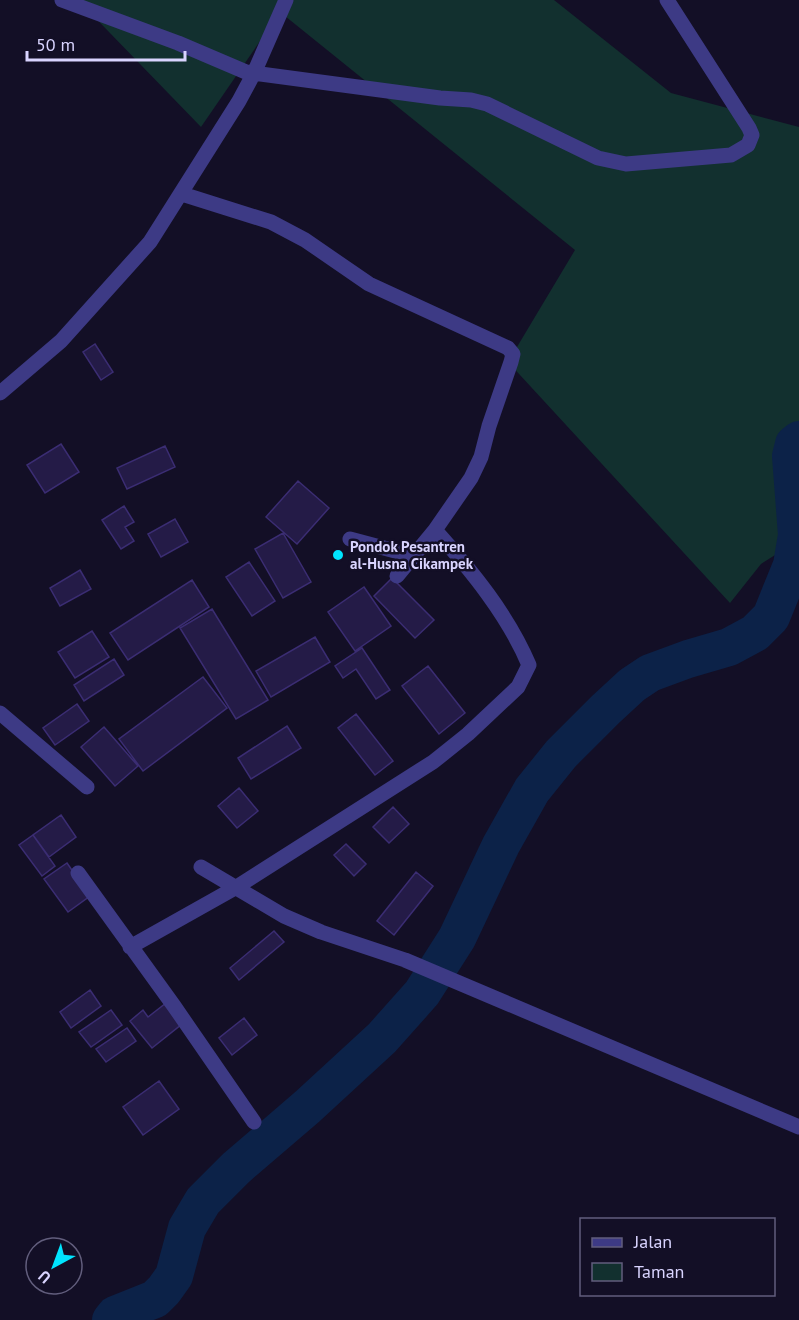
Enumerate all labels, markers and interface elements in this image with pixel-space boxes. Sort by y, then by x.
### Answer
scale bar [27,24,184,62]
text: 50 m [36,33,75,56]
place label: Pondok Pesantren al-Husna Cikampek [350,537,474,573]
marker: Pondok Pesantren al-Husna Cikampek [331,548,345,562]
legend [580,1218,775,1296]
text: Jalan [633,1230,672,1253]
north arrow [24,1236,84,1296]
text: Taman [634,1260,684,1283]
text: U [34,1266,55,1288]

